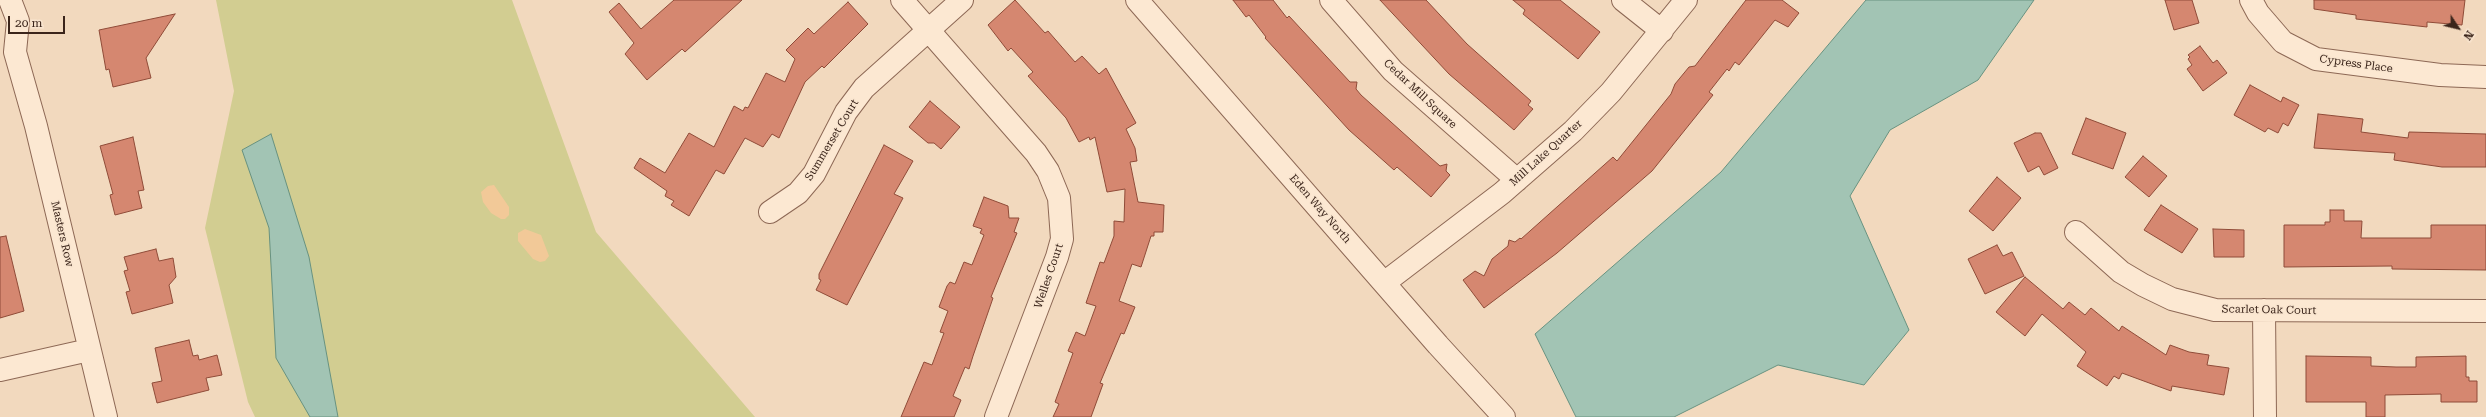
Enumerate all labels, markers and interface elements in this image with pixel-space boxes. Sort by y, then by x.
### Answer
scale bar [10,8,67,34]
north arrow [2438,8,2478,48]
text: 20 m [15,16,42,30]
text: N [2460,28,2476,42]
street label: Cypress Place [2319,52,2393,76]
street label: Cedar Mill Square [1381,57,1459,131]
street label: Summerset Court [802,97,862,183]
street label: Mill Lake Quarter [1507,117,1585,189]
street label: Eden Way North [1286,172,1354,246]
street label: Masters Row [48,200,76,268]
street label: Welles Court [1032,242,1066,310]
street label: Scarlet Oak Court [2222,303,2316,317]

